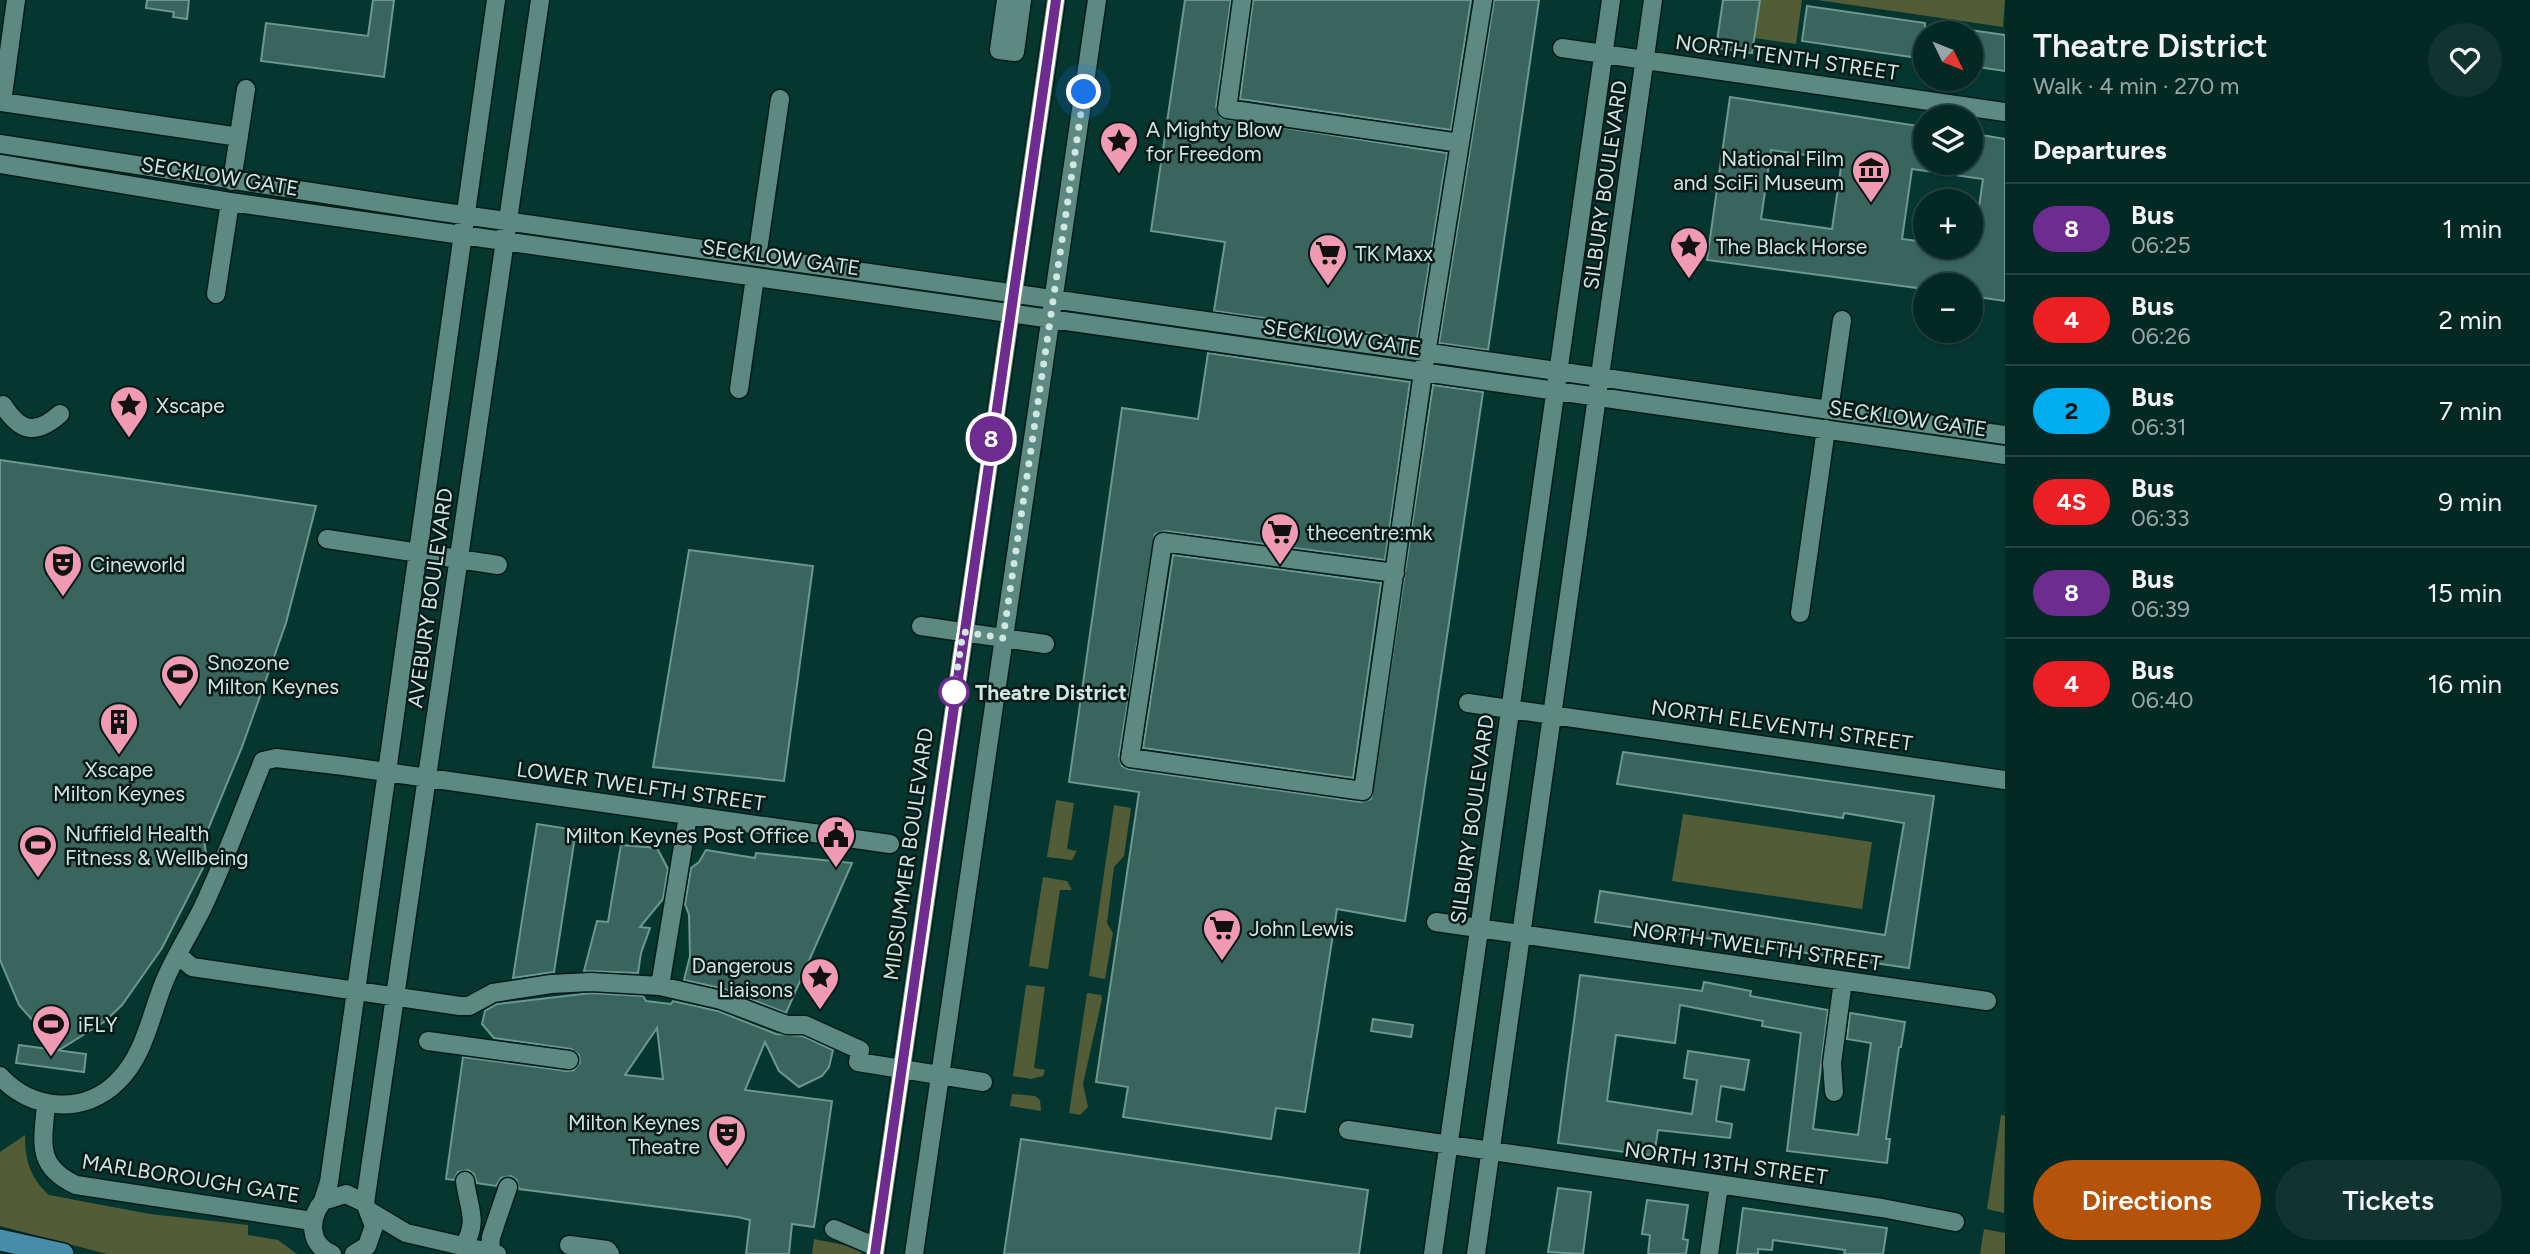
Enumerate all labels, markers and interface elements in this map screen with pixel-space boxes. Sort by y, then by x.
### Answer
north arrow [1913,21,1983,91]
map controls [1913,21,1983,343]
button: heart [2428,23,2502,97]
text: Theatre District [2033,26,2268,65]
street label: NORTH TENTH STREET [1674,29,1901,85]
text: Walk · 4 min · 270 m [2033,72,2239,100]
your location [1066,74,1101,109]
street label: SILBURY BOULEVARD [1578,79,1632,291]
button: layers [1913,105,1983,175]
place label: A Mighty Blow for Freedom [1146,117,1283,166]
place icon: A Mighty Blow for Freedom [1098,120,1140,175]
text: Departures [2033,134,2167,166]
place label: National Film and SciFi Museum [1673,146,1844,195]
museum icon: National Film and SciFi Museum [1850,149,1892,204]
street label: SECKLOW GATE [140,151,300,201]
button: + [1913,189,1983,259]
text: Bus [2131,199,2174,231]
text: 1 min [2442,213,2502,245]
text: 8 [2064,214,2079,243]
place icon: The Black Horse [1668,225,1710,280]
text: 06:25 [2131,231,2191,259]
supermarket icon: TK Maxx [1307,232,1349,287]
street label: SECKLOW GATE [701,234,861,280]
place label: The Black Horse [1716,234,1867,259]
place label: TK Maxx [1355,241,1433,266]
button: − [1913,273,1983,343]
text: Bus [2131,290,2174,322]
text: 2 min [2438,304,2502,336]
text: 4 [2064,305,2079,334]
street label: SECKLOW GATE [1262,314,1422,360]
text: 06:26 [2131,322,2190,350]
text: Bus [2131,381,2174,413]
place icon: Xscape [108,384,150,439]
place label: Xscape [156,393,225,418]
street label: SECKLOW GATE [1828,395,1988,441]
text: 7 min [2439,395,2502,427]
text: 2 [2065,396,2078,425]
text: 06:31 [2131,413,2187,441]
line badge: 8 [968,416,1014,462]
text: 8 [984,424,998,453]
text: Bus [2131,472,2174,504]
street label: AVEBURY BOULEVARD [402,486,458,710]
text: 9 min [2438,486,2502,518]
text: 4S [2057,487,2086,516]
text: 06:33 [2131,504,2190,532]
supermarket icon: thecentre:mk [1259,511,1301,566]
place label: thecentre:mk [1307,520,1433,545]
theatre icon: Cineworld [42,543,84,598]
place label: Cineworld [90,552,185,577]
text: Bus [2131,563,2174,595]
text: 15 min [2427,577,2502,609]
text: 8 [2064,578,2079,607]
text: 06:39 [2131,595,2190,623]
place label: Snozone Milton Keynes [207,650,339,699]
sports icon: Snozone Milton Keynes [159,653,201,708]
text: Bus [2131,654,2174,686]
text: 16 min [2427,668,2502,700]
text: 4 [2064,669,2079,698]
marker: Theatre District [939,677,969,707]
place label: Theatre District [975,680,1127,705]
text: 06:40 [2131,686,2194,714]
street label: NORTH ELEVENTH STREET [1650,694,1915,756]
building icon: Xscape Milton Keynes [98,701,140,756]
street label: SILBURY BOULEVARD [1445,713,1499,925]
street label: MIDSUMMER BOULEVARD [878,726,938,982]
street label: LOWER TWELFTH STREET [515,756,767,816]
place label: Xscape Milton Keynes [53,757,185,806]
public building icon: Milton Keynes Post Office [815,814,857,869]
place label: Nuffield Health Fitness & Wellbeing [65,821,249,870]
place label: Milton Keynes Post Office [565,823,809,848]
sports icon: Nuffield Health Fitness & Wellbeing [17,824,59,879]
supermarket icon: John Lewis [1201,907,1243,962]
place label: John Lewis [1249,916,1354,941]
street label: NORTH TWELFTH STREET [1631,916,1884,976]
place label: Dangerous Liaisons [692,953,793,1002]
place icon: Dangerous Liaisons [799,956,841,1011]
sports icon: iFLY [30,1003,72,1058]
place label: iFLY [78,1012,118,1037]
place label: Milton Keynes Theatre [568,1110,700,1159]
theatre icon: Milton Keynes Theatre [706,1113,748,1168]
street label: NORTH 13TH STREET [1623,1136,1830,1190]
street label: MARLBOROUGH GATE [80,1148,302,1208]
button: Directions [2033,1160,2261,1240]
button: Tickets [2275,1160,2502,1240]

